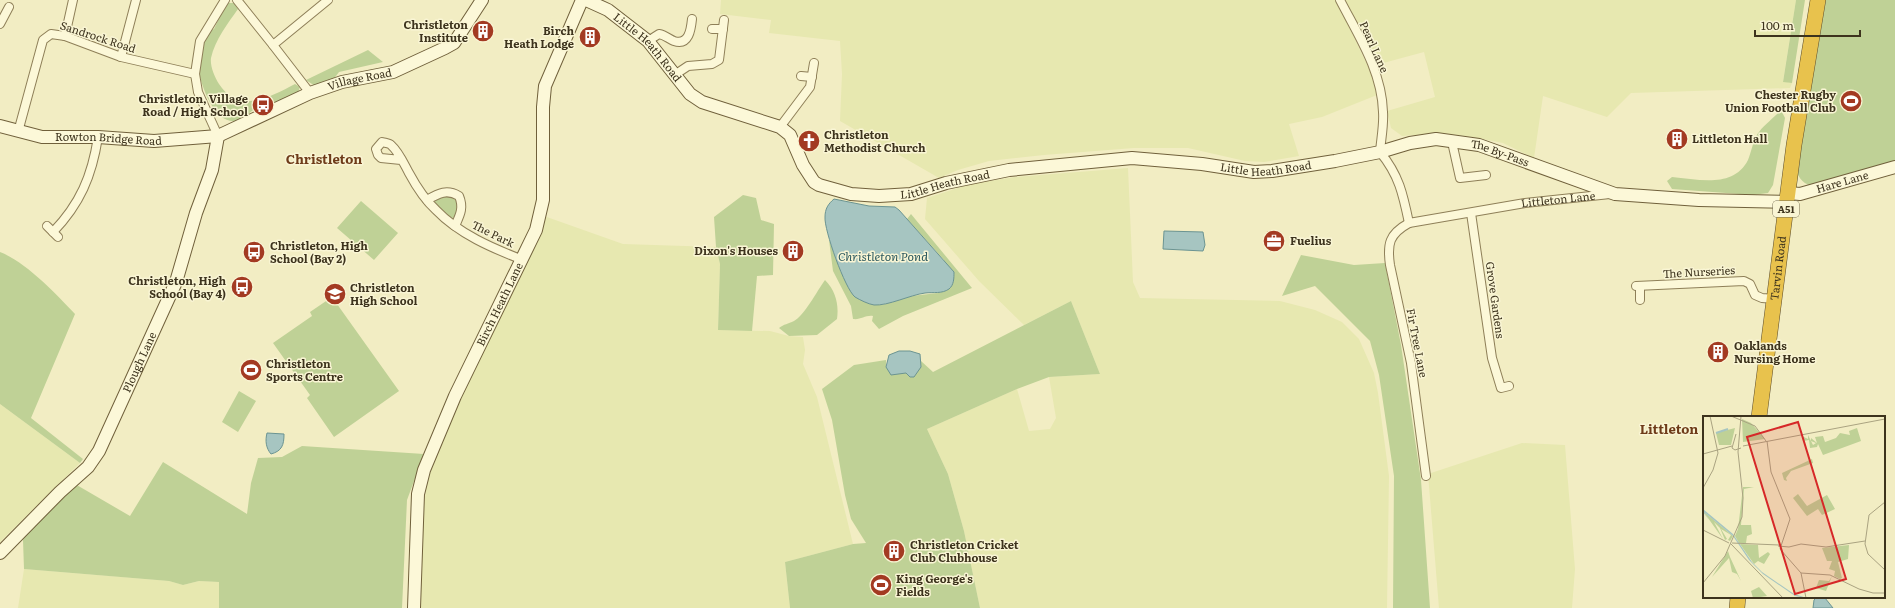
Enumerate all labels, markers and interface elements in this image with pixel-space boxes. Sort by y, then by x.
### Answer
street label: Little Heath Road [611,8,686,85]
scale bar [1755,12,1860,38]
street label: Sandrock Road [58,16,138,56]
place label: Christleton Institute [403,16,468,45]
text: 100 m [1761,16,1794,34]
building icon: Christleton Institute [470,18,496,44]
street label: Pearl Lane [1356,18,1393,75]
place label: Birch Heath Lodge [504,22,574,51]
building icon: Birch Heath Lodge [577,24,603,50]
street label: Village Road [325,63,393,93]
place label: Chester Rugby Union Football Club [1725,86,1836,115]
sports icon: Chester Rugby Union Football Club [1838,88,1864,114]
place label: Christleton, Village Road / High School [138,90,248,119]
bus stop icon: Christleton, Village Road / High School [250,92,276,118]
place label: Christleton Methodist Church [824,126,926,155]
building icon: Littleton Hall [1664,126,1690,152]
street label: Rowton Bridge Road [55,128,163,148]
church icon: Christleton Methodist Church [796,128,822,154]
place label: Littleton Hall [1692,130,1767,146]
street label: The By-Pass [1470,135,1532,169]
district label: Christleton [286,149,362,168]
street label: Little Heath Road [1219,156,1313,179]
street label: Little Heath Road [900,165,991,202]
street label: Hare Lane [1814,166,1870,196]
street label: Littleton Lane [1520,187,1596,211]
road number: A51 [1773,201,1799,217]
street label: The Park [469,216,518,250]
office icon: Fuelius [1261,228,1287,254]
place label: Fuelius [1290,232,1332,248]
street label: Tarvin Road [1765,235,1789,301]
place label: Christleton, High School (Bay 2) [270,237,368,266]
building icon: Dixon's Houses [780,238,806,264]
bus stop icon: Christleton, High School (Bay 2) [241,239,267,265]
place label: Dixon's Houses [694,242,778,258]
water label: Christleton Pond [838,247,928,265]
street label: Birch Heath Lane [472,259,526,348]
street label: Grove Gardens [1483,260,1509,339]
street label: The Nurseries [1662,261,1735,281]
place label: Christleton, High School (Bay 4) [128,272,226,301]
bus stop icon: Christleton, High School (Bay 4) [229,274,255,300]
place label: Christleton High School [350,279,418,308]
school or university icon: Christleton High School [322,281,348,307]
street label: Fir Tree Lane [1403,307,1433,379]
street label: Plough Lane [118,329,159,395]
place label: Oaklands Nursing Home [1734,337,1815,366]
building icon: Oaklands Nursing Home [1705,339,1731,365]
place label: Christleton Sports Centre [266,355,343,384]
sports icon: Christleton Sports Centre [238,357,264,383]
inset map [1703,416,1885,598]
district label: Littleton [1640,419,1698,438]
place label: Christleton Cricket Club Clubhouse [910,536,1019,565]
building icon: Christleton Cricket Club Clubhouse [881,538,907,564]
place label: King George's Fields [896,570,973,599]
sports icon: King George's Fields [868,572,894,598]

